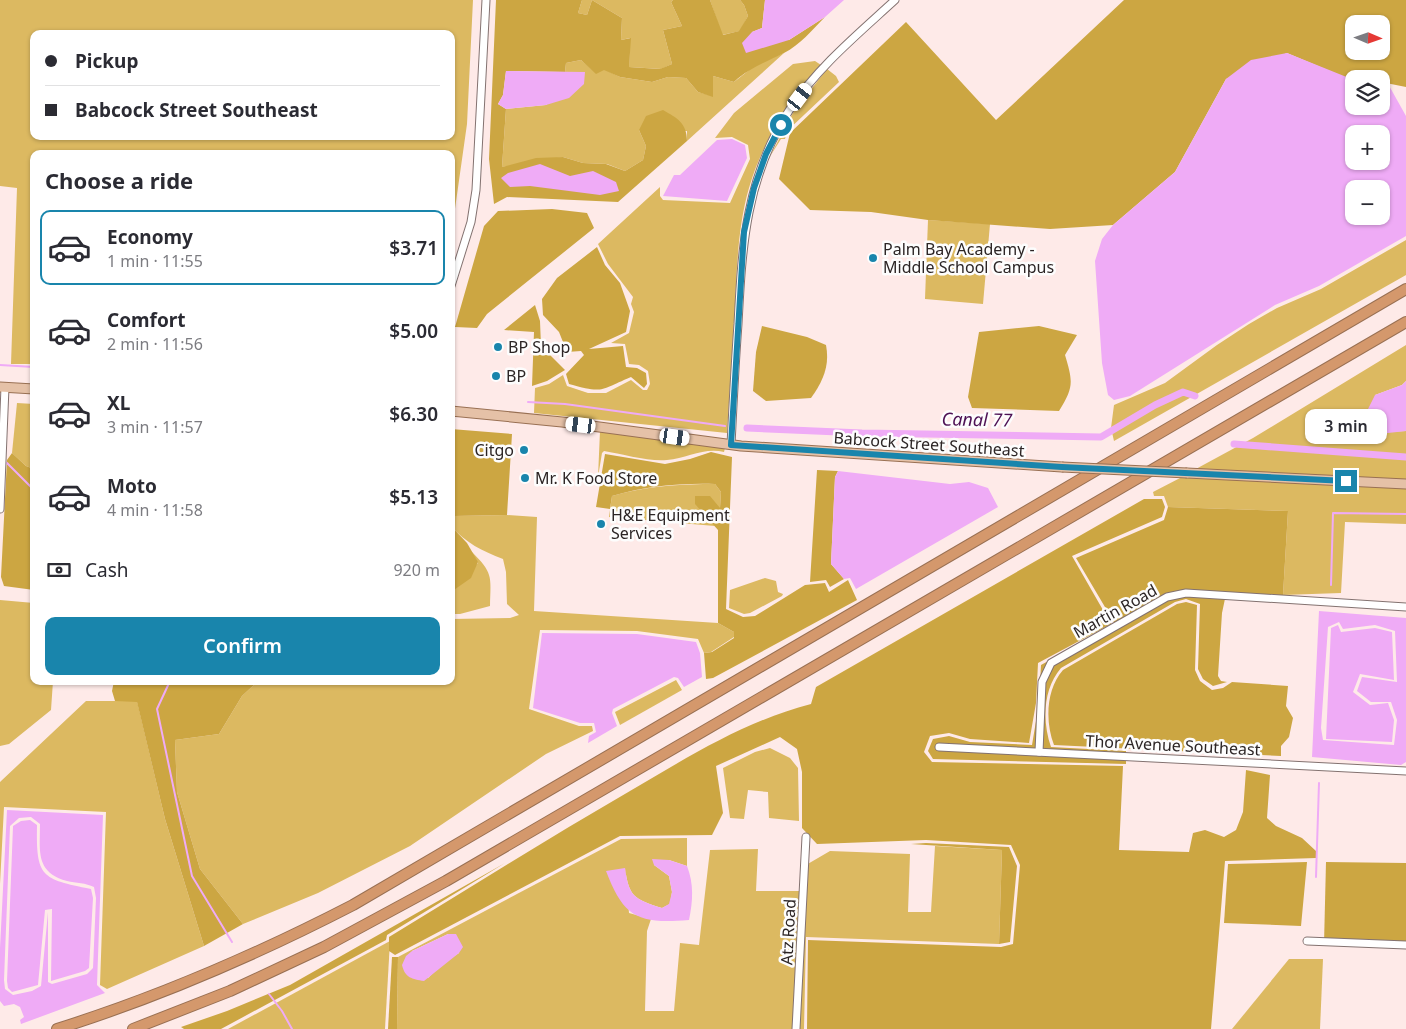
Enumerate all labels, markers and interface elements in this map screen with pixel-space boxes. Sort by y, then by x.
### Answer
north arrow [1345,15,1390,60]
map controls [1345,15,1390,225]
text: Pickup [75,48,138,74]
button: layers [1345,70,1390,115]
car [784,81,815,113]
text: Babcock Street Southeast [75,97,318,123]
route start [770,114,792,136]
button: + [1345,125,1390,170]
text: Choose a ride [45,165,193,195]
button: − [1345,180,1390,225]
text: Economy [107,224,193,250]
icon: car [47,225,92,270]
text: $3.71 [389,235,438,261]
place label: Palm Bay Academy - Middle School Campus [883,238,1054,278]
text: 1 min · 11:55 [107,250,203,272]
marker: Palm Bay Academy - Middle School Campus [867,252,879,264]
text: Comfort [107,307,186,333]
icon: car [47,308,92,353]
text: $5.00 [389,318,438,344]
text: 2 min · 11:56 [107,333,203,355]
place label: BP Shop [508,336,570,358]
marker: BP Shop [492,341,504,353]
place label: BP [506,365,526,387]
marker: BP [490,370,502,382]
text: XL [107,390,130,416]
icon: car [47,391,92,436]
text: $6.30 [389,401,438,427]
water label: Canal 77 [941,406,1014,432]
callout: 3 min [1305,408,1387,444]
text: 3 min [1324,415,1368,437]
text: 3 min · 11:57 [107,416,203,438]
car [565,416,596,434]
street label: Babcock Street Southeast [833,426,1025,462]
car [659,427,690,447]
place label: Citgo [474,439,514,461]
marker: Citgo [518,444,530,456]
place label: Mr. K Food Store [535,467,657,489]
route end [1335,470,1357,492]
marker: Mr. K Food Store [519,472,531,484]
text: Moto [107,473,157,499]
icon: car [47,474,92,519]
text: $5.13 [389,484,438,510]
text: 4 min · 11:58 [107,499,203,521]
place label: H&E Equipment Services [611,504,730,544]
marker: H&E Equipment Services [595,518,607,530]
icon: cash [45,556,73,584]
text: Cash [85,557,129,583]
text: 920 m [393,559,440,581]
street label: Martin Road [1069,579,1161,643]
button: Confirm [45,617,440,675]
street label: Thor Avenue Southeast [1085,729,1261,761]
street label: Atz Road [775,898,801,966]

